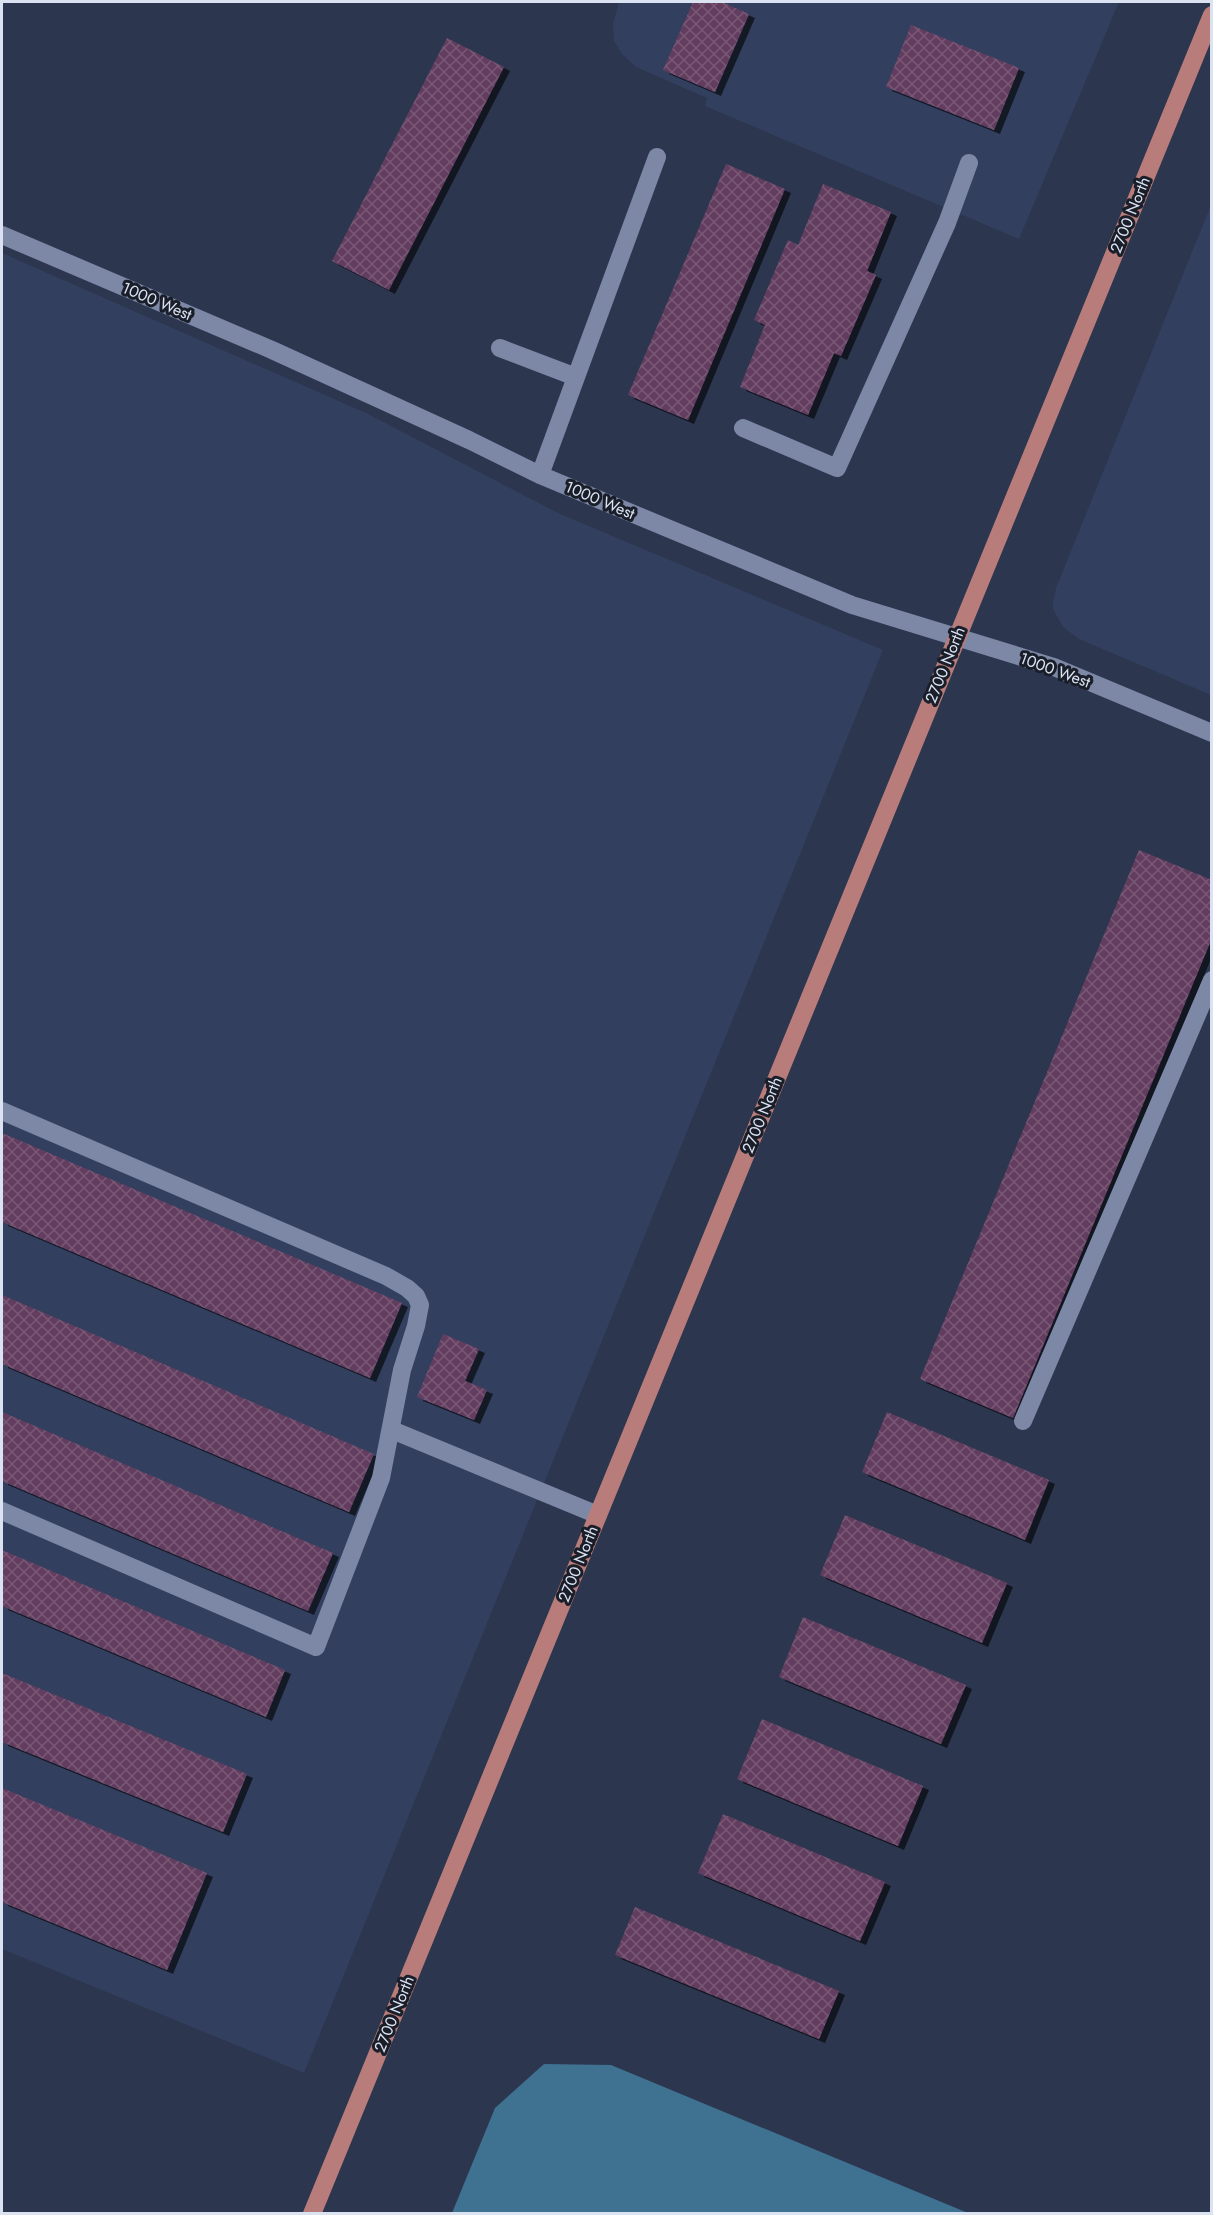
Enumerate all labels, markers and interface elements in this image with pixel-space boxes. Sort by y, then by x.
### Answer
street label: 2700 North [1104,173,1156,257]
street label: 1000 West [118,276,196,326]
street label: 1000 West [561,475,639,525]
street label: 2700 North [919,623,971,707]
street label: 1000 West [1016,647,1094,693]
street label: 2700 North [736,1073,788,1157]
street label: 2700 North [552,1522,604,1606]
street label: 2700 North [368,1972,420,2056]

